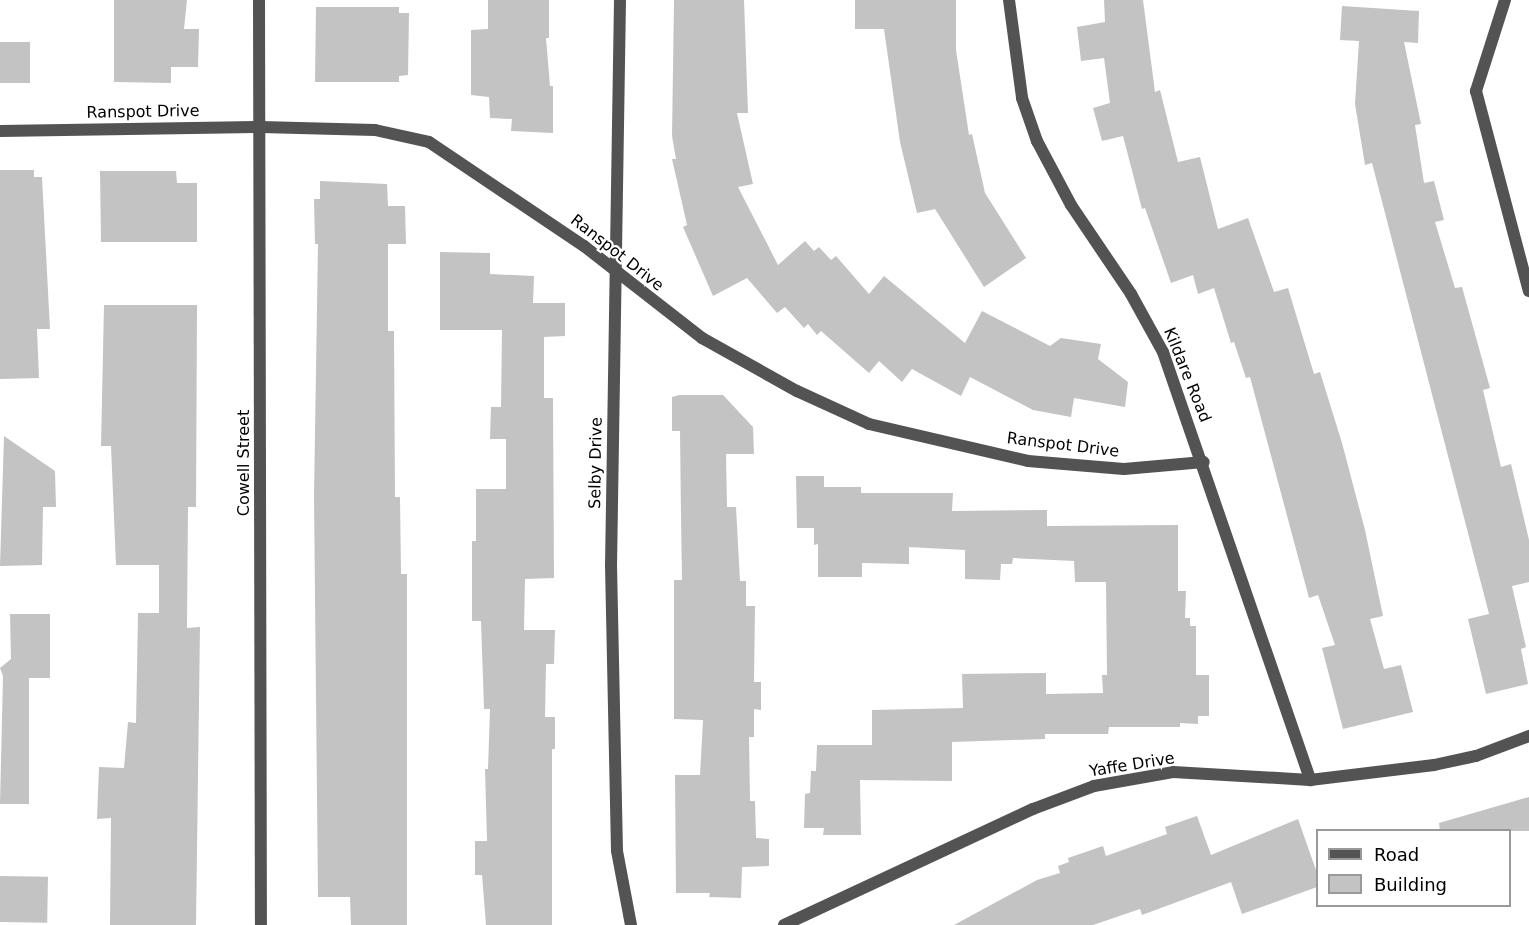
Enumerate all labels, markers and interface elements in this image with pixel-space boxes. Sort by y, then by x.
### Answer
street label: Ranspot Drive [86,101,200,123]
street label: Ranspot Drive [567,211,667,295]
street label: Kildare Road [1159,325,1215,425]
street label: Cowell Street [234,410,254,516]
street label: Selby Drive [586,417,606,509]
street label: Ranspot Drive [1006,429,1120,461]
street label: Yaffe Drive [1088,749,1176,781]
legend [1316,829,1511,907]
text: Road [1374,844,1419,865]
text: Building [1374,874,1447,895]

